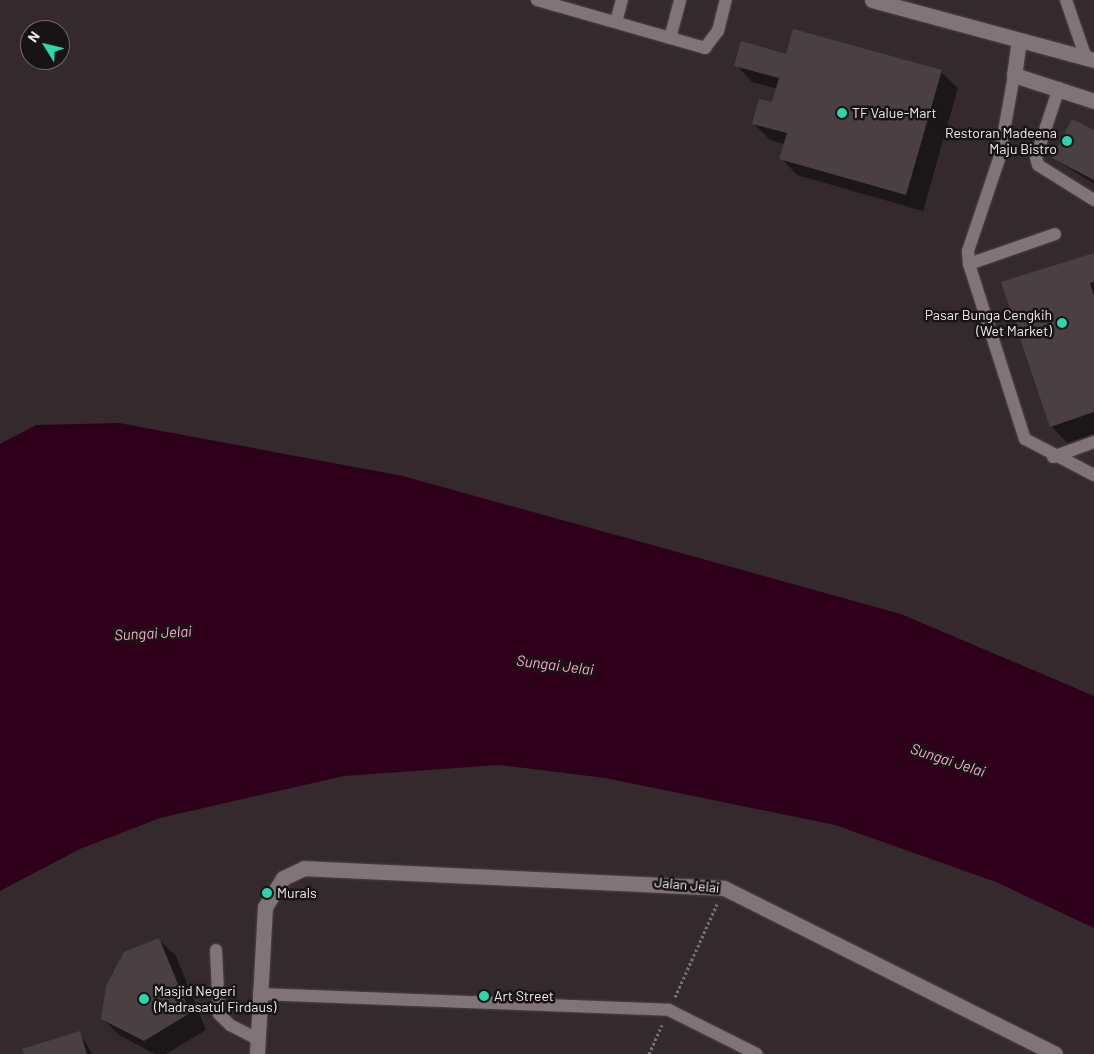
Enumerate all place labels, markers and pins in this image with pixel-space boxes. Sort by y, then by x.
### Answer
place label: TF Value-Mart [852,105,937,121]
marker: TF Value-Mart [836,107,848,119]
place label: Restoran Madeena Maju Bistro [945,125,1057,158]
marker: Restoran Madeena Maju Bistro [1061,135,1073,147]
place label: Pasar Bunga Cengkih (Wet Market) [925,307,1052,340]
marker: Pasar Bunga Cengkih (Wet Market) [1056,317,1068,329]
place label: Murals [277,885,317,901]
marker: Murals [261,887,273,899]
place label: Masjid Negeri (Madrasatul Firdaus) [154,983,276,1016]
place label: Art Street [494,988,554,1004]
marker: Art Street [478,990,490,1002]
marker: Masjid Negeri (Madrasatul Firdaus) [138,993,150,1005]

